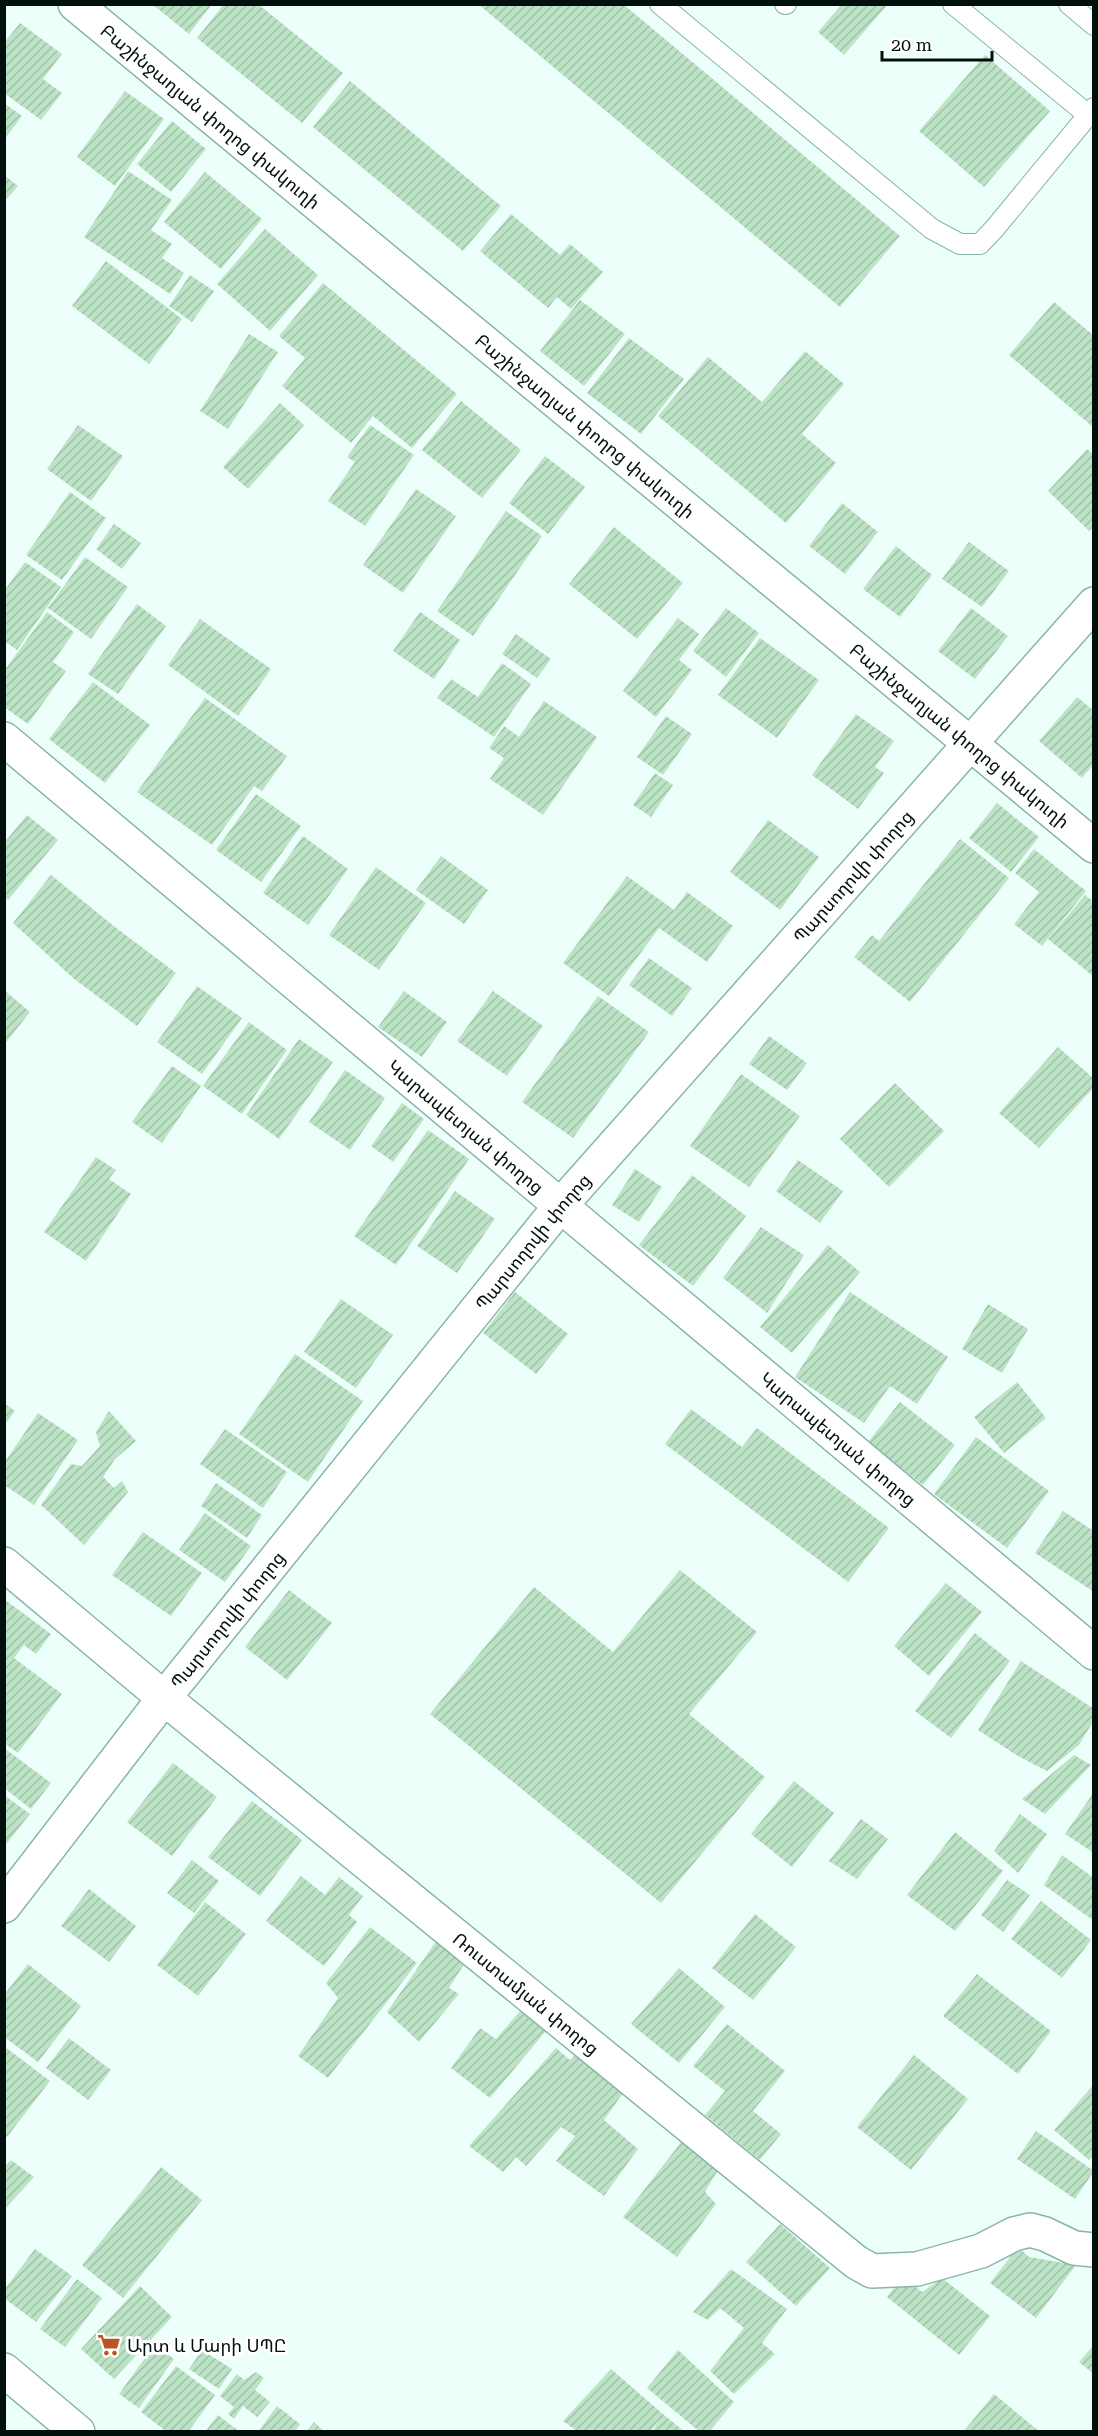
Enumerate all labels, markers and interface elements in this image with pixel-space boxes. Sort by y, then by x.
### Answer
street label: Բաշինջաղյան փողոց փակուղի [97,19,325,213]
scale bar [882,24,992,62]
text: 20 m [891,34,932,55]
street label: Բաշինջաղյան փողոց փակուղի [471,329,699,522]
street label: Բաշինջաղյան փողոց փակուղի [846,639,1074,832]
street label: Պարսողովի փողոց [788,805,917,947]
street label: Կարապետյան փողոց [384,1055,548,1198]
street label: Պարսողովի փողոց [470,1169,595,1314]
street label: Կարապետյան փողոց [756,1367,921,1510]
street label: Պարսողովի փողոց [166,1547,289,1692]
street label: Ռուստամյան փողոց [449,1928,603,2059]
supermarket icon: Արտ և Մարի ՍՊԸ [96,2332,122,2358]
place label: Արտ և Մարի ՍՊԸ [127,2335,286,2356]

